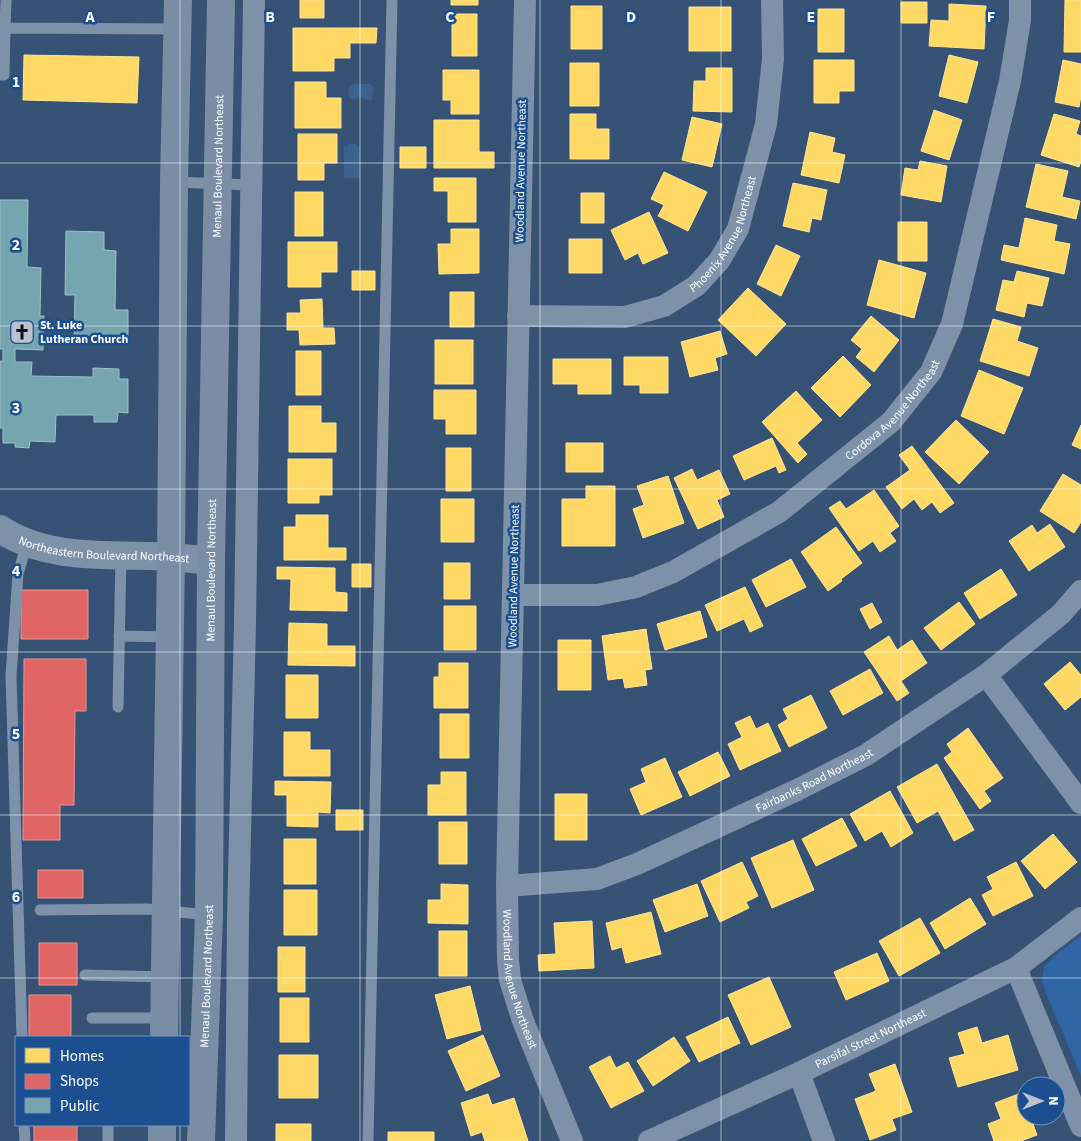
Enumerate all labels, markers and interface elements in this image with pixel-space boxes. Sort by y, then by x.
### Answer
text: A [84,6,95,28]
text: B [265,6,275,28]
text: C [445,6,455,28]
text: D [626,6,636,28]
text: E [807,6,815,28]
text: F [987,6,995,28]
text: 1 [12,71,20,93]
street label: Menaul Boulevard Northeast [208,95,228,238]
street label: Woodland Avenue Northeast [511,99,531,243]
street label: Phoenix Avenue Northeast [686,174,760,297]
text: 2 [12,234,20,256]
place label: St. Luke Lutheran Church [40,317,129,348]
church icon: St. Luke Lutheran Church [9,319,35,345]
street label: Cordova Avenue Northeast [841,357,944,464]
text: 3 [12,397,20,419]
street label: Menaul Boulevard Northeast [202,499,221,642]
street label: Woodland Avenue Northeast [504,504,524,648]
street label: Northeastern Boulevard Northeast [16,532,190,567]
text: 4 [12,560,21,582]
text: 5 [12,723,20,745]
street label: Fairbanks Road Northeast [753,744,877,817]
text: 6 [12,886,20,908]
street label: Menaul Boulevard Northeast [196,905,218,1048]
street label: Woodland Avenue Northeast [499,909,542,1051]
street label: Parsifal Street Northeast [812,1004,929,1073]
legend [15,1036,190,1126]
text: Homes [60,1046,104,1067]
text: Shops [60,1071,99,1092]
north arrow [1016,1076,1066,1126]
text: Public [60,1096,99,1117]
text: N [1043,1096,1063,1106]

